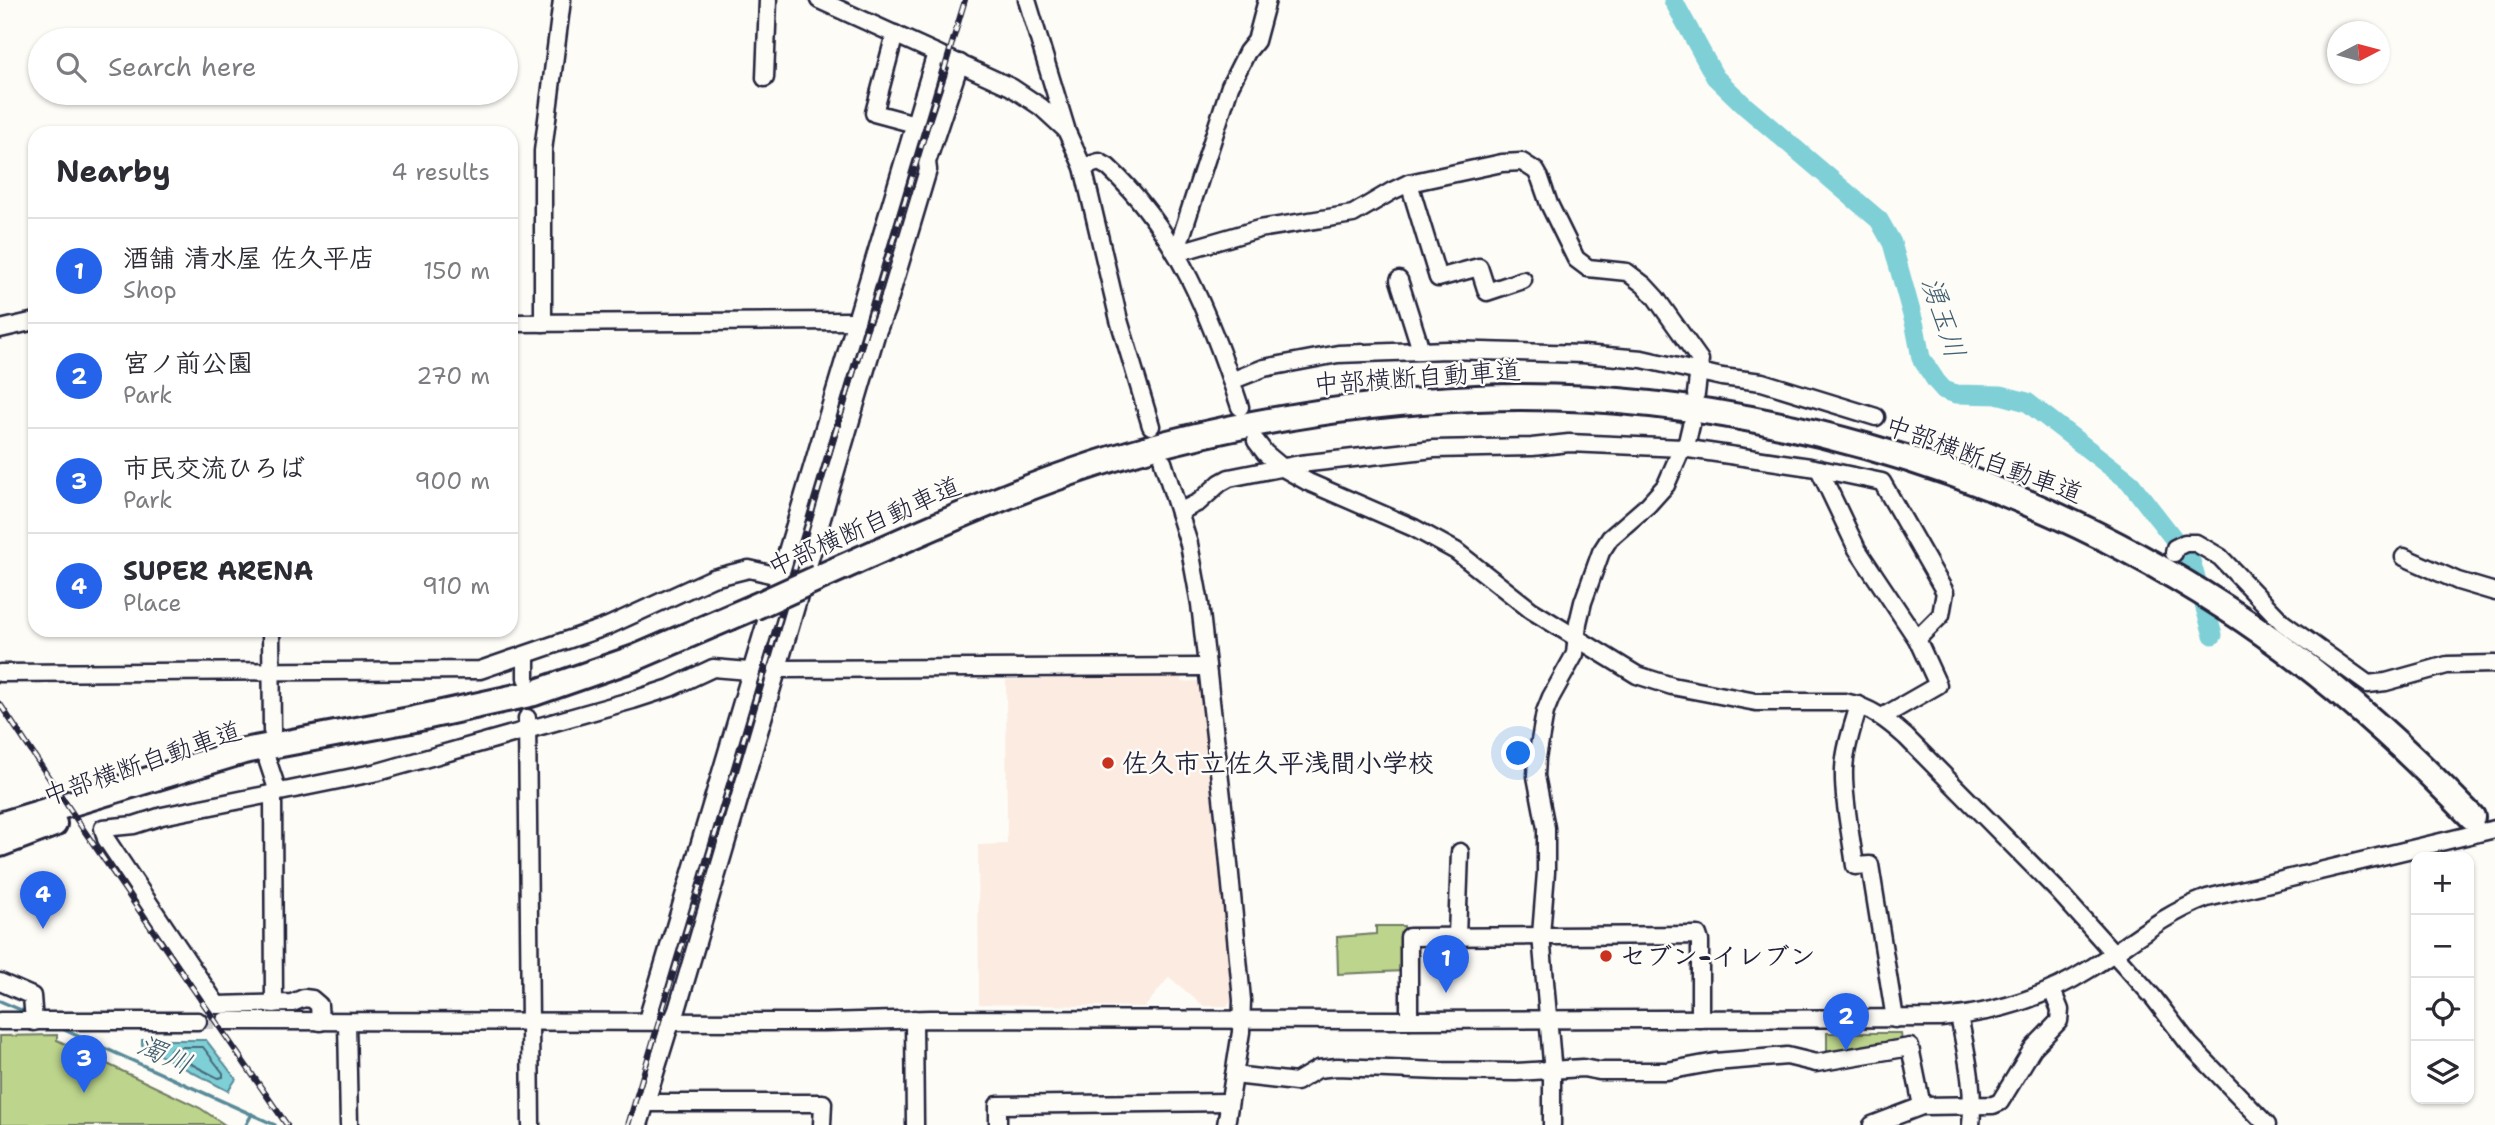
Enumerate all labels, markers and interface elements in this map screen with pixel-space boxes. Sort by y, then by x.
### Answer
north arrow [2327,21,2390,84]
search box [28,28,518,105]
icon: search [52,48,90,86]
text: Search here [108,49,257,84]
text: Nearby [56,151,171,192]
text: 4 results [391,157,490,187]
text: 酒舗 清水屋 佐久平店 [123,240,375,275]
text: 1 [74,256,84,286]
text: 150 m [423,256,490,286]
water label: 湧玉川 [1913,271,1975,363]
text: Shop [123,275,177,305]
text: 宮ノ前公園 [123,345,253,380]
street label: 中部横断自動車道 [1312,352,1522,401]
text: 2 [71,361,87,391]
text: 270 m [416,361,490,391]
text: Park [123,380,172,410]
street label: 中部横断自動車道 [1880,407,2088,511]
text: 市民交流ひろば [123,450,305,485]
text: 3 [71,466,87,496]
text: 900 m [415,466,490,496]
street label: 中部横断自動車道 [762,467,966,584]
text: Park [123,485,172,515]
text: SUPER ARENA [123,553,313,588]
text: 4 [71,571,87,601]
text: 910 m [422,571,490,601]
text: Place [123,588,182,618]
street label: 中部横断自動車道 [38,712,246,813]
your location [1501,736,1535,770]
place label: 佐久市立佐久平浅間小学校 [1122,745,1434,780]
marker: 佐久市立佐久平浅間小学校 [1100,755,1116,771]
map controls [2411,852,2474,1104]
button: + [2411,852,2474,915]
pin: 4 [20,871,66,929]
button: − [2411,915,2474,978]
pin: 1 [1423,935,1469,993]
place label: セブン-イレブン [1620,938,1816,973]
marker: セブン-イレブン [1598,948,1614,964]
button: locate [2411,978,2474,1041]
pin: 2 [1823,993,1869,1051]
water label: 濁川 [132,1025,198,1083]
pin: 3 [61,1035,107,1093]
button: layers [2411,1041,2474,1104]

